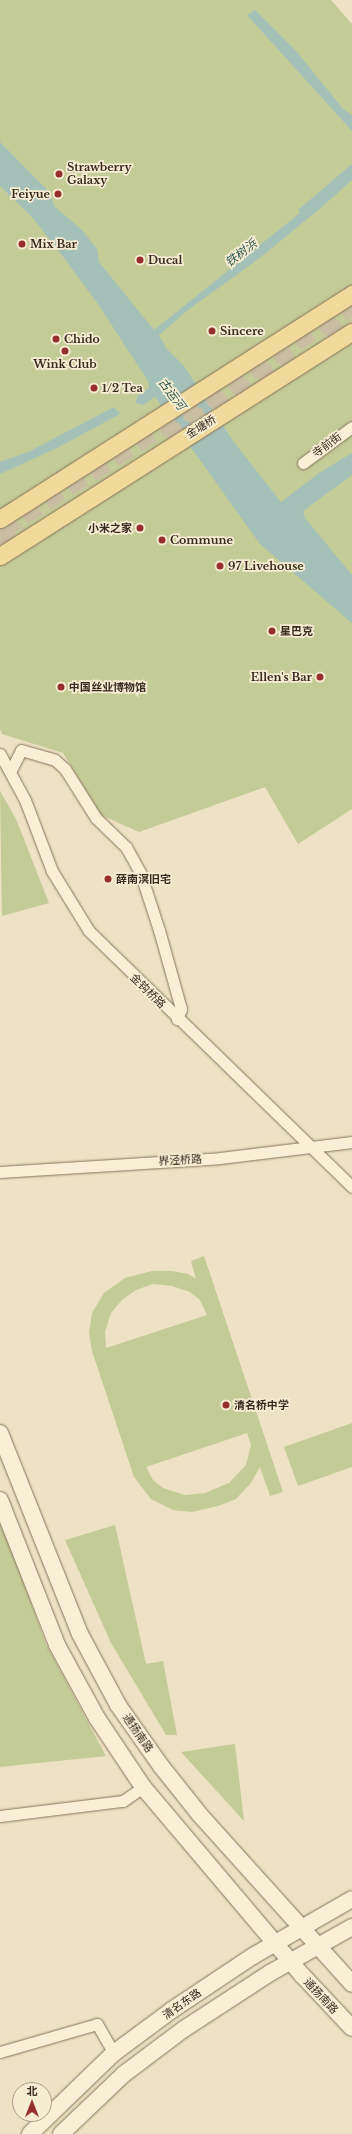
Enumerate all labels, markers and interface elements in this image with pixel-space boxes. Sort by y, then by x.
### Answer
place label: Strawberry Galaxy [67,161,132,187]
marker: Strawberry Galaxy [54,169,64,179]
place label: Feiyue [11,187,50,201]
marker: Feiyue [53,189,63,199]
water label: 铁树浜 [222,236,260,270]
place label: Mix Bar [30,237,77,251]
marker: Mix Bar [17,239,27,249]
place label: Ducal [148,253,182,267]
marker: Ducal [135,255,145,265]
place label: Sincere [220,324,264,338]
marker: Sincere [207,326,217,336]
place label: Chido [64,332,100,346]
marker: Chido [51,334,61,344]
marker: Wink Club [60,346,70,356]
place label: Wink Club [33,357,97,371]
water label: 古运河 [155,375,189,413]
place label: 1/2 Tea [102,381,143,395]
marker: 1/2 Tea [89,383,99,393]
street label: 金塘桥 [184,413,218,441]
street label: 寺前街 [310,430,344,460]
place label: 小米之家 [88,521,132,535]
marker: 小米之家 [135,523,145,533]
place label: Commune [170,533,233,547]
marker: Commune [157,535,167,545]
place label: 97 Livehouse [228,559,304,573]
marker: 97 Livehouse [215,561,225,571]
place label: 星巴克 [280,624,313,638]
marker: 星巴克 [267,626,277,636]
place label: Ellen's Bar [251,670,312,684]
marker: Ellen's Bar [315,672,325,682]
place label: 中国丝业博物馆 [69,680,146,694]
marker: 中国丝业博物馆 [56,682,66,692]
place label: 薛南溟旧宅 [116,872,171,886]
marker: 薛南溟旧宅 [103,874,113,884]
street label: 金钩桥路 [128,971,168,1011]
street label: 界泾桥路 [158,1152,202,1168]
place label: 清名桥中学 [234,1398,289,1412]
marker: 清名桥中学 [221,1400,231,1410]
street label: 通扬南路 [120,1711,156,1755]
street label: 通扬南路 [301,1975,341,2017]
street label: 清名东路 [160,1986,204,2022]
north arrow [12,2082,52,2122]
text: 北 [27,2084,38,2098]

